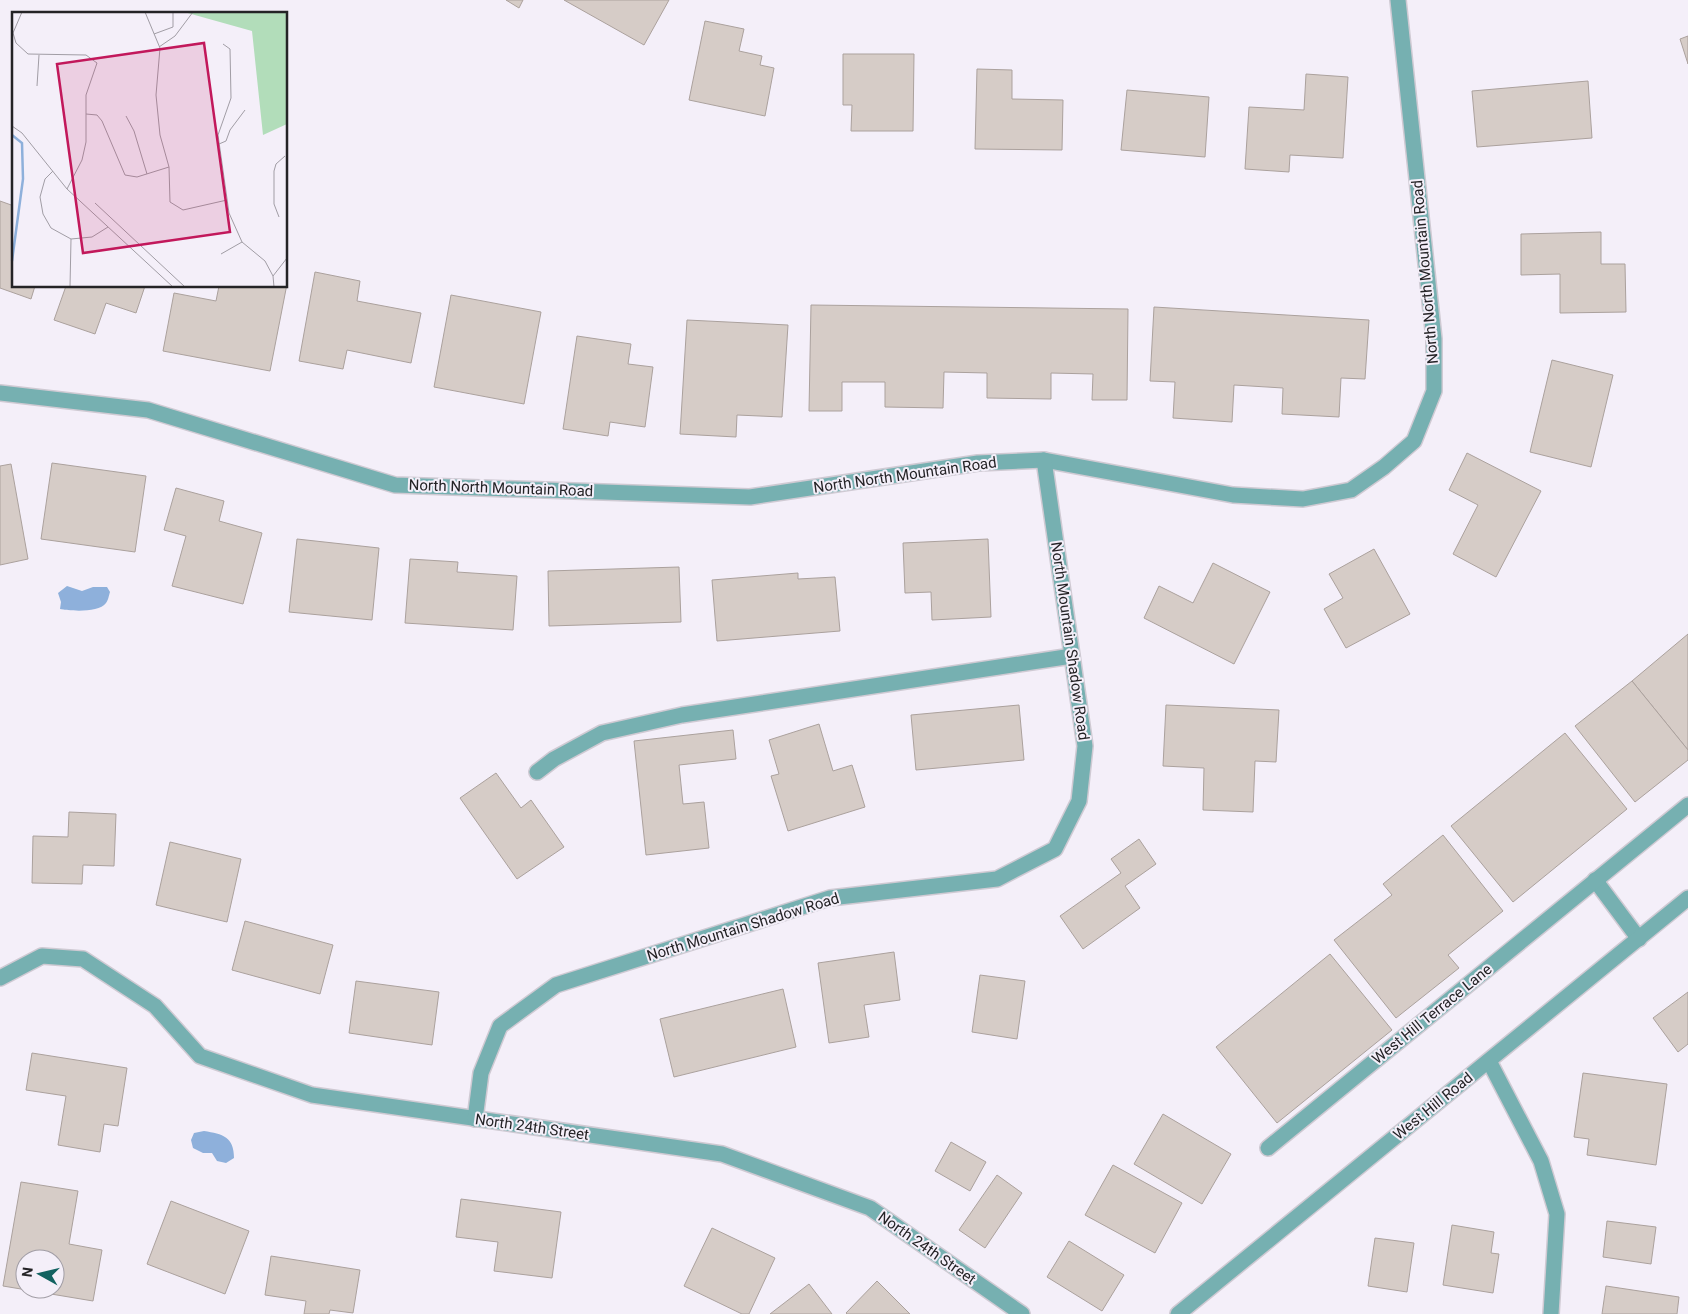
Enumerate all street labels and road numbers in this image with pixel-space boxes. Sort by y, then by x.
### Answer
street label: North North Mountain Road [1408,179,1442,365]
street label: North North Mountain Road [812,453,998,497]
street label: North North Mountain Road [408,476,594,500]
street label: North Mountain Shadow Road [1047,541,1093,741]
street label: North Mountain Shadow Road [645,889,841,965]
street label: West Hill Terrace Lane [1369,960,1495,1068]
street label: West Hill Road [1390,1068,1476,1144]
street label: North 24th Street [474,1110,590,1144]
street label: North 24th Street [875,1208,979,1288]

